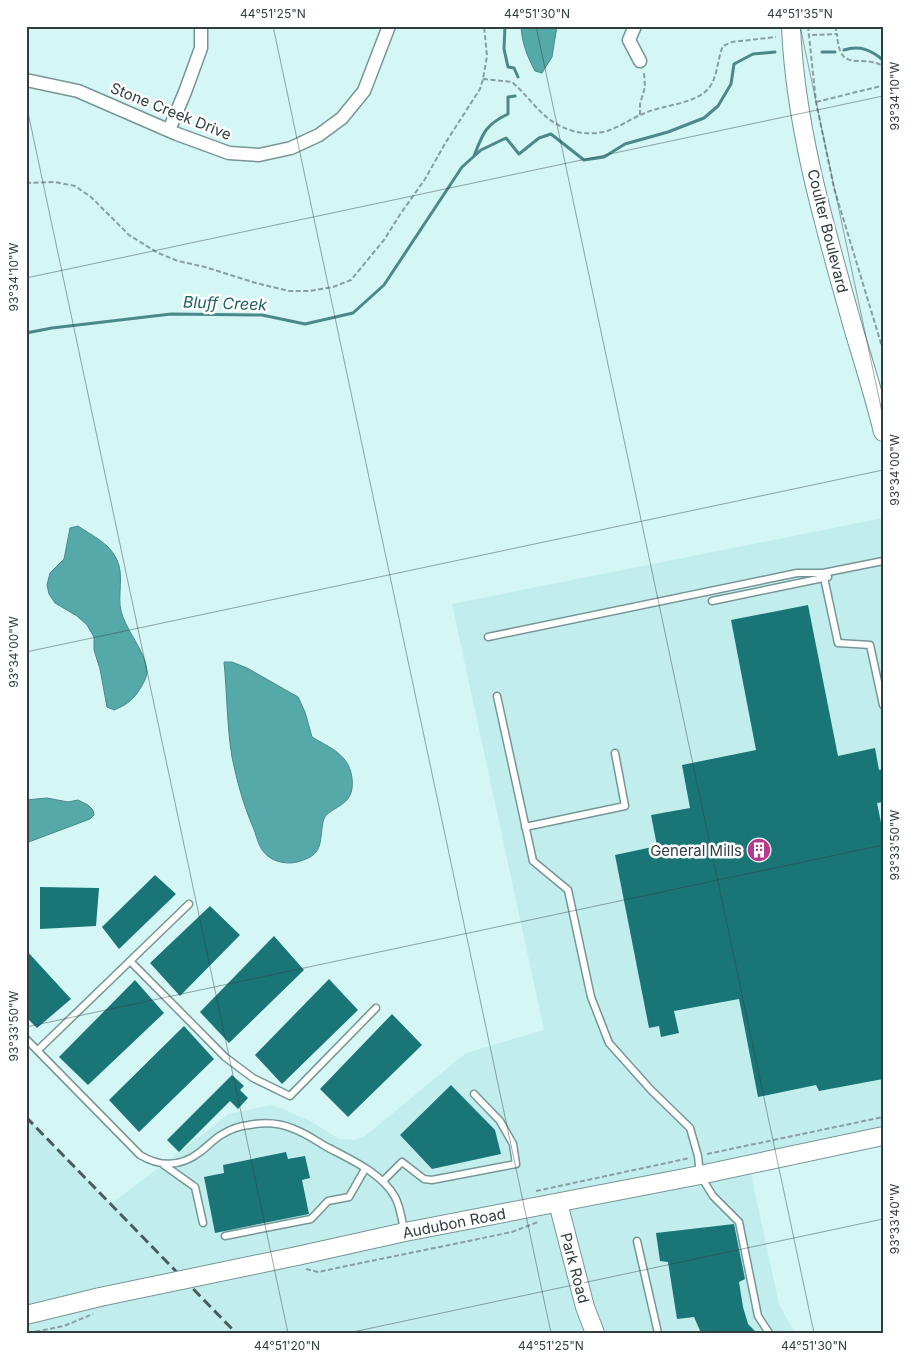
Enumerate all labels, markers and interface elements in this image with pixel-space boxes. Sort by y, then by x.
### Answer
text: 44°51'25"N [240,6,306,21]
text: 44°51'30"N [504,6,570,21]
text: 44°51'35"N [767,6,833,21]
text: 93°34'10"W [887,61,902,130]
street label: Stone Creek Drive [108,78,234,144]
street label: Coulter Boulevard [803,167,853,295]
text: 93°34'10"W [6,242,21,311]
water label: Bluff Creek [183,292,268,314]
text: 93°34'00"W [887,434,902,506]
text: 93°34'00"W [6,616,21,688]
text: 93°33'50"W [887,809,902,880]
building icon: General Mills [746,837,772,863]
place label: General Mills [650,841,742,860]
text: 93°33'50"W [6,990,21,1061]
text: 93°33'40"W [887,1184,902,1254]
street label: Audubon Road [401,1204,507,1242]
street label: Park Road [556,1231,594,1305]
text: 44°51'20"N [254,1338,320,1353]
text: 44°51'25"N [518,1338,584,1353]
text: 44°51'30"N [781,1338,847,1353]

